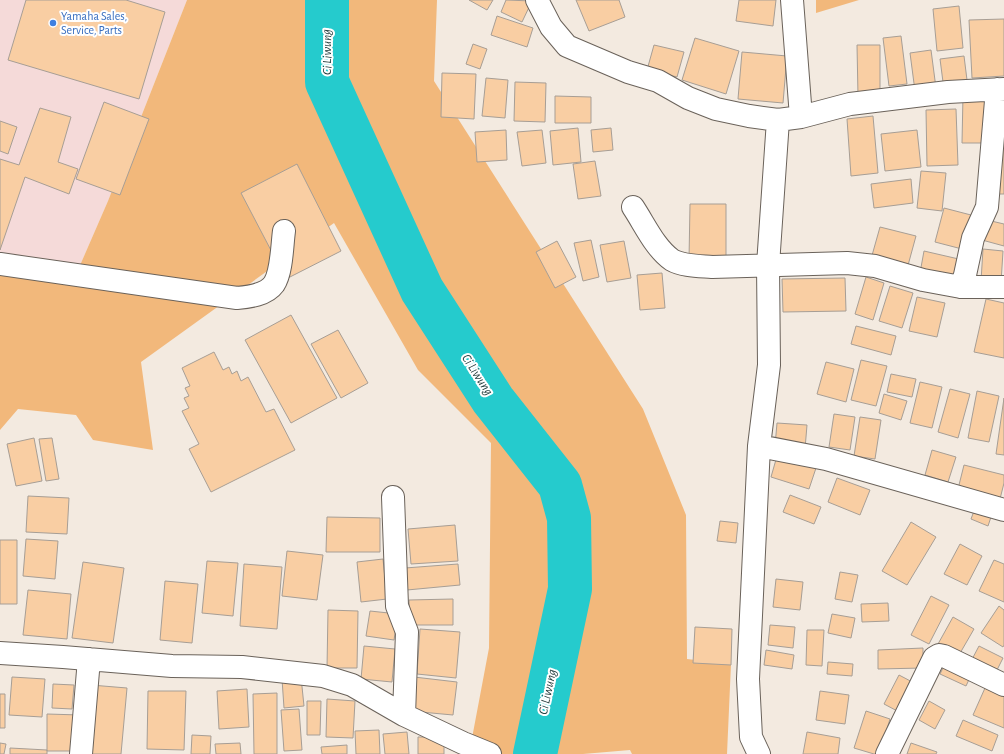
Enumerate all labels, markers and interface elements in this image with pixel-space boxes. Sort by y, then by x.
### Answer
place label: Yamaha Sales, Service, Parts [61,10,128,36]
marker: Yamaha Sales, Service, Parts [48,18,58,28]
water label: Ci Liwung [321,29,334,75]
water label: Ci Liwung [459,352,495,398]
water label: Ci Liwung [537,668,559,716]

